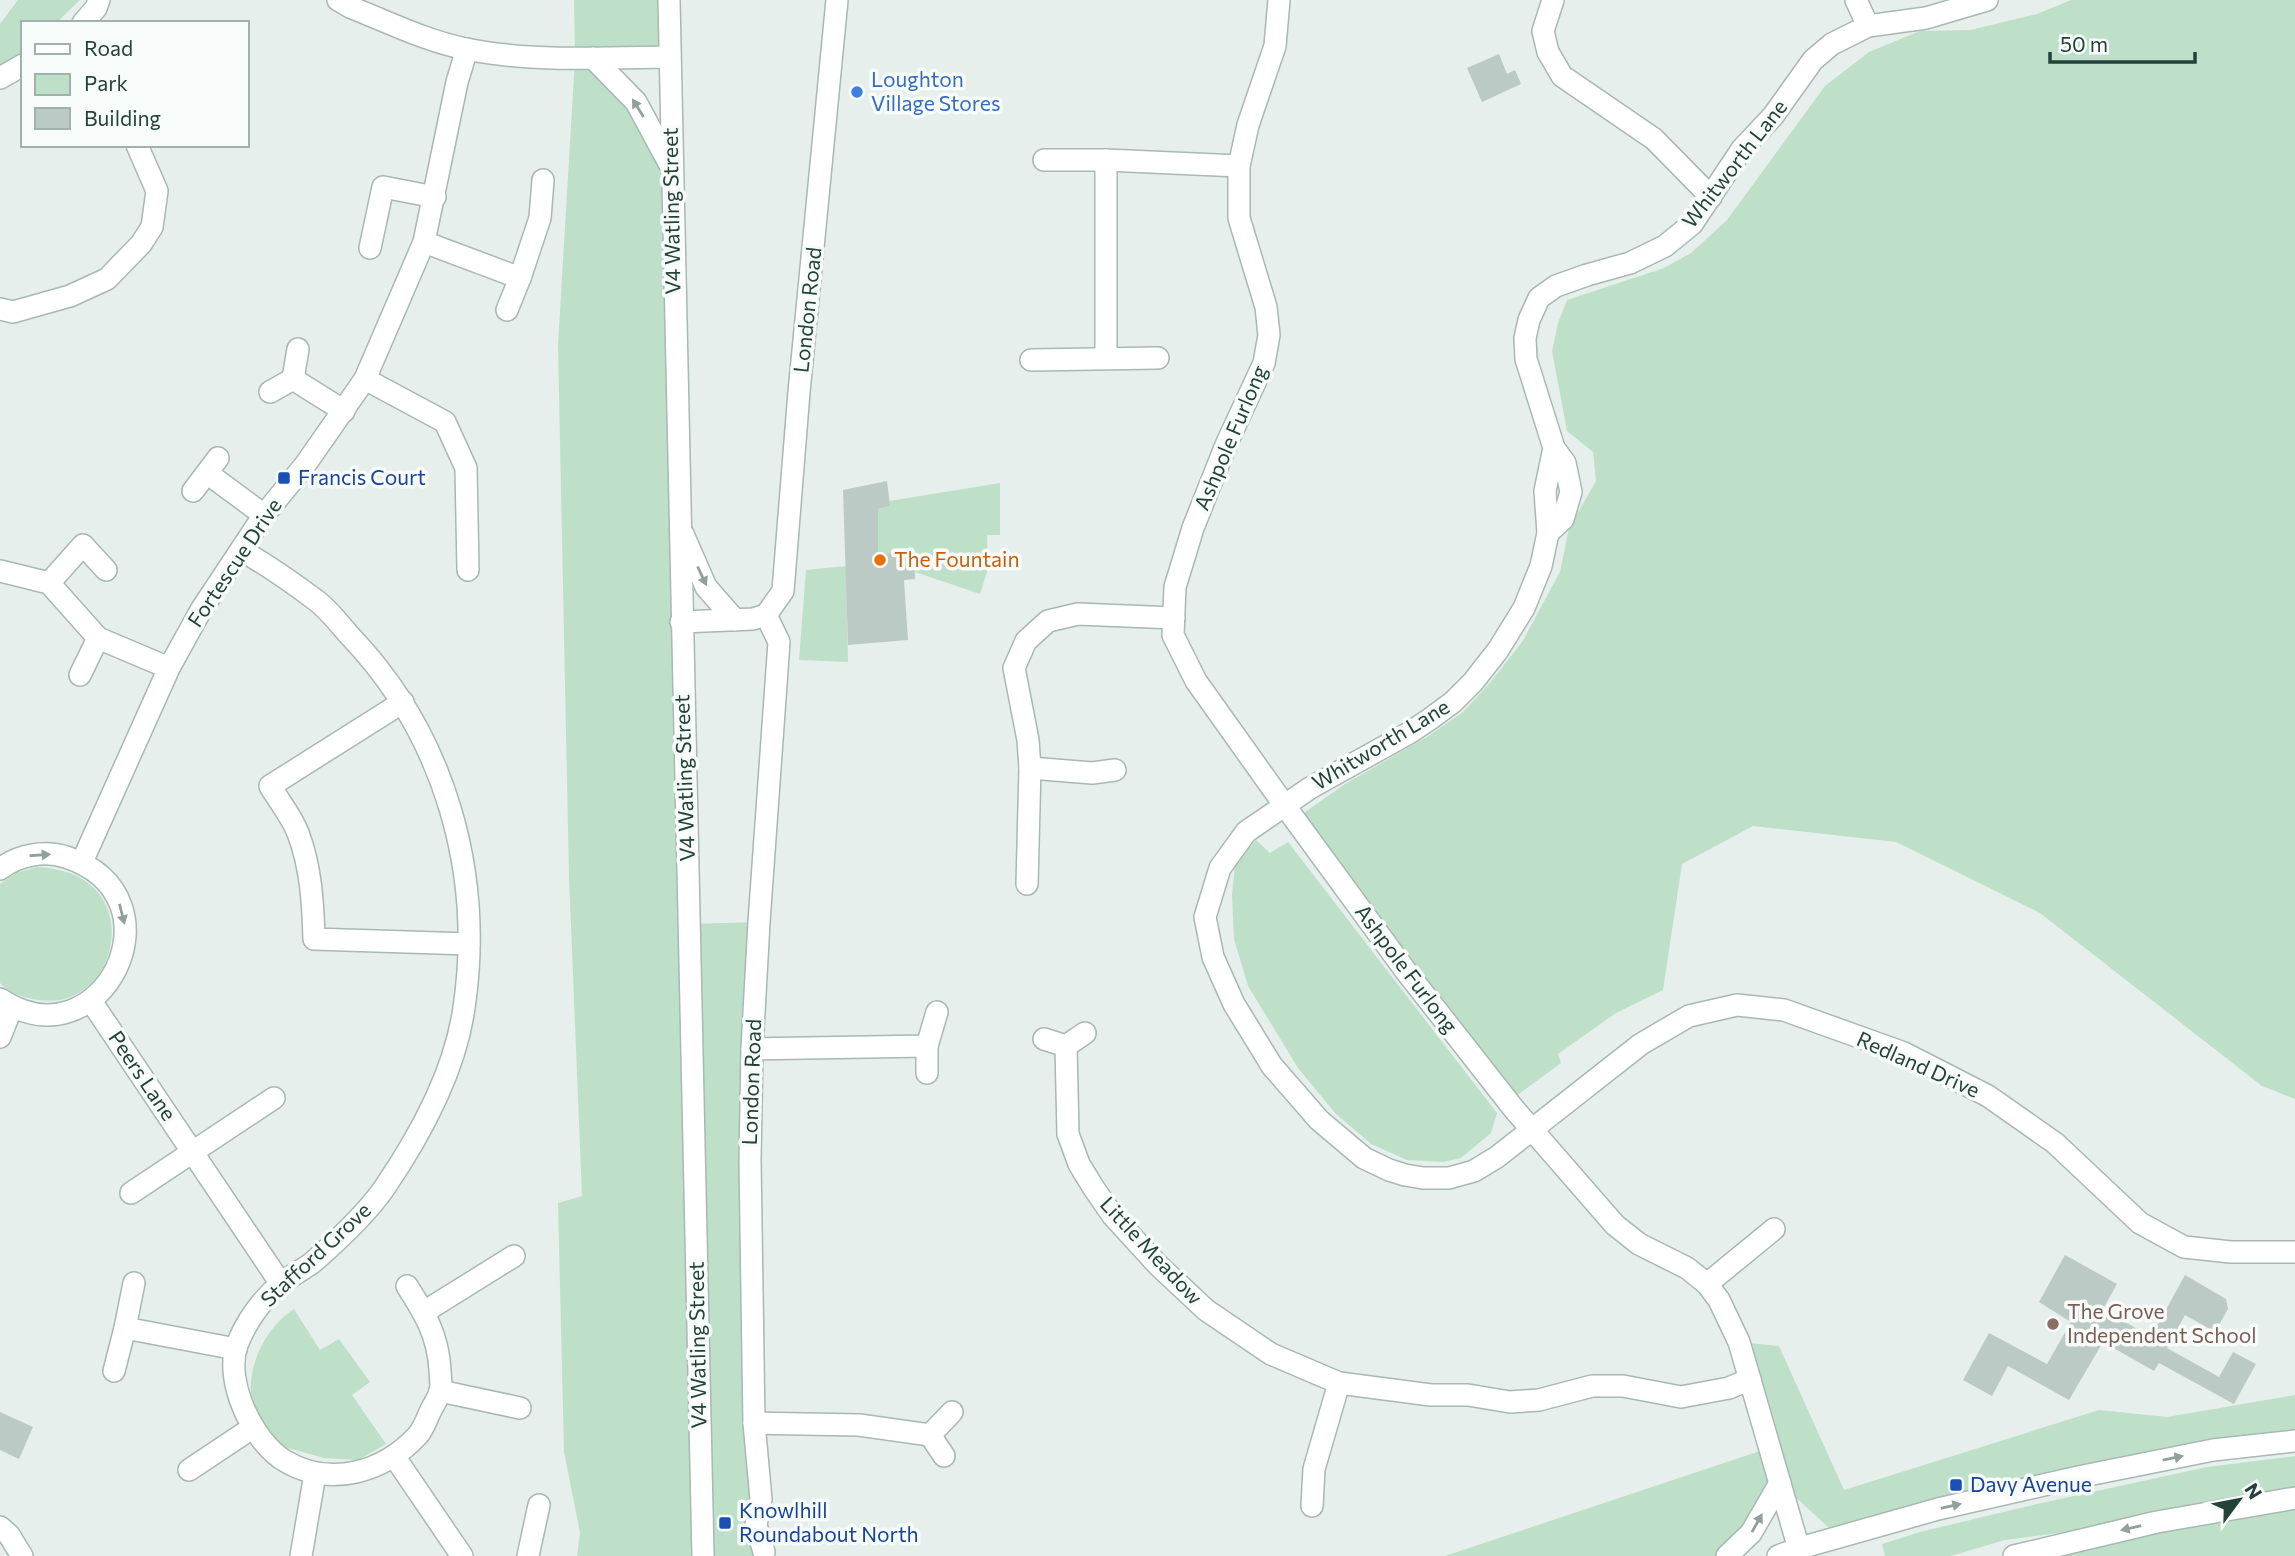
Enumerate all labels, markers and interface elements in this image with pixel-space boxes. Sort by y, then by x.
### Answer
legend [21,21,248,147]
scale bar [2050,21,2195,65]
text: 50 m [2060,31,2108,56]
text: Road [84,35,133,60]
place label: Loughton Village Stores [871,66,1001,115]
text: Park [84,70,128,95]
marker: Loughton Village Stores [849,84,865,100]
street label: Whitworth Lane [1676,94,1792,232]
one-way arrow [632,98,645,118]
text: Building [84,105,161,130]
street label: V4 Watling Street [657,127,684,295]
street label: London Road [787,246,826,374]
street label: Ashpole Furlong [1188,361,1271,513]
place label: Francis Court [298,464,426,489]
marker: Francis Court [276,470,292,486]
street label: Fortescue Drive [182,493,286,631]
place label: The Fountain [894,546,1020,571]
marker: The Fountain [872,552,888,568]
one-way arrow [696,566,708,586]
street label: Whitworth Lane [1307,693,1453,795]
street label: V4 Watling Street [668,694,699,862]
one-way arrow [29,849,51,860]
street label: Ashpole Furlong [1351,899,1464,1037]
one-way arrow [117,904,128,926]
street label: London Road [736,1018,765,1146]
street label: Redland Drive [1853,1025,1984,1102]
street label: Peers Lane [104,1026,182,1125]
street label: Little Meadow [1096,1191,1209,1309]
street label: Stafford Grove [255,1197,375,1311]
street label: V4 Watling Street [683,1261,710,1429]
place label: The Grove Independent School [2067,1298,2257,1347]
marker: The Grove Independent School [2045,1316,2061,1332]
one-way arrow [2162,1452,2184,1463]
north arrow [2204,1465,2274,1535]
place label: Davy Avenue [1970,1471,2092,1496]
marker: Davy Avenue [1948,1477,1964,1493]
text: N [2240,1479,2267,1503]
place label: Knowlhill Roundabout North [739,1497,919,1546]
one-way arrow [1940,1500,1962,1511]
one-way arrow [1751,1513,1763,1532]
marker: Knowlhill Roundabout North [717,1515,733,1531]
one-way arrow [2120,1523,2142,1534]

